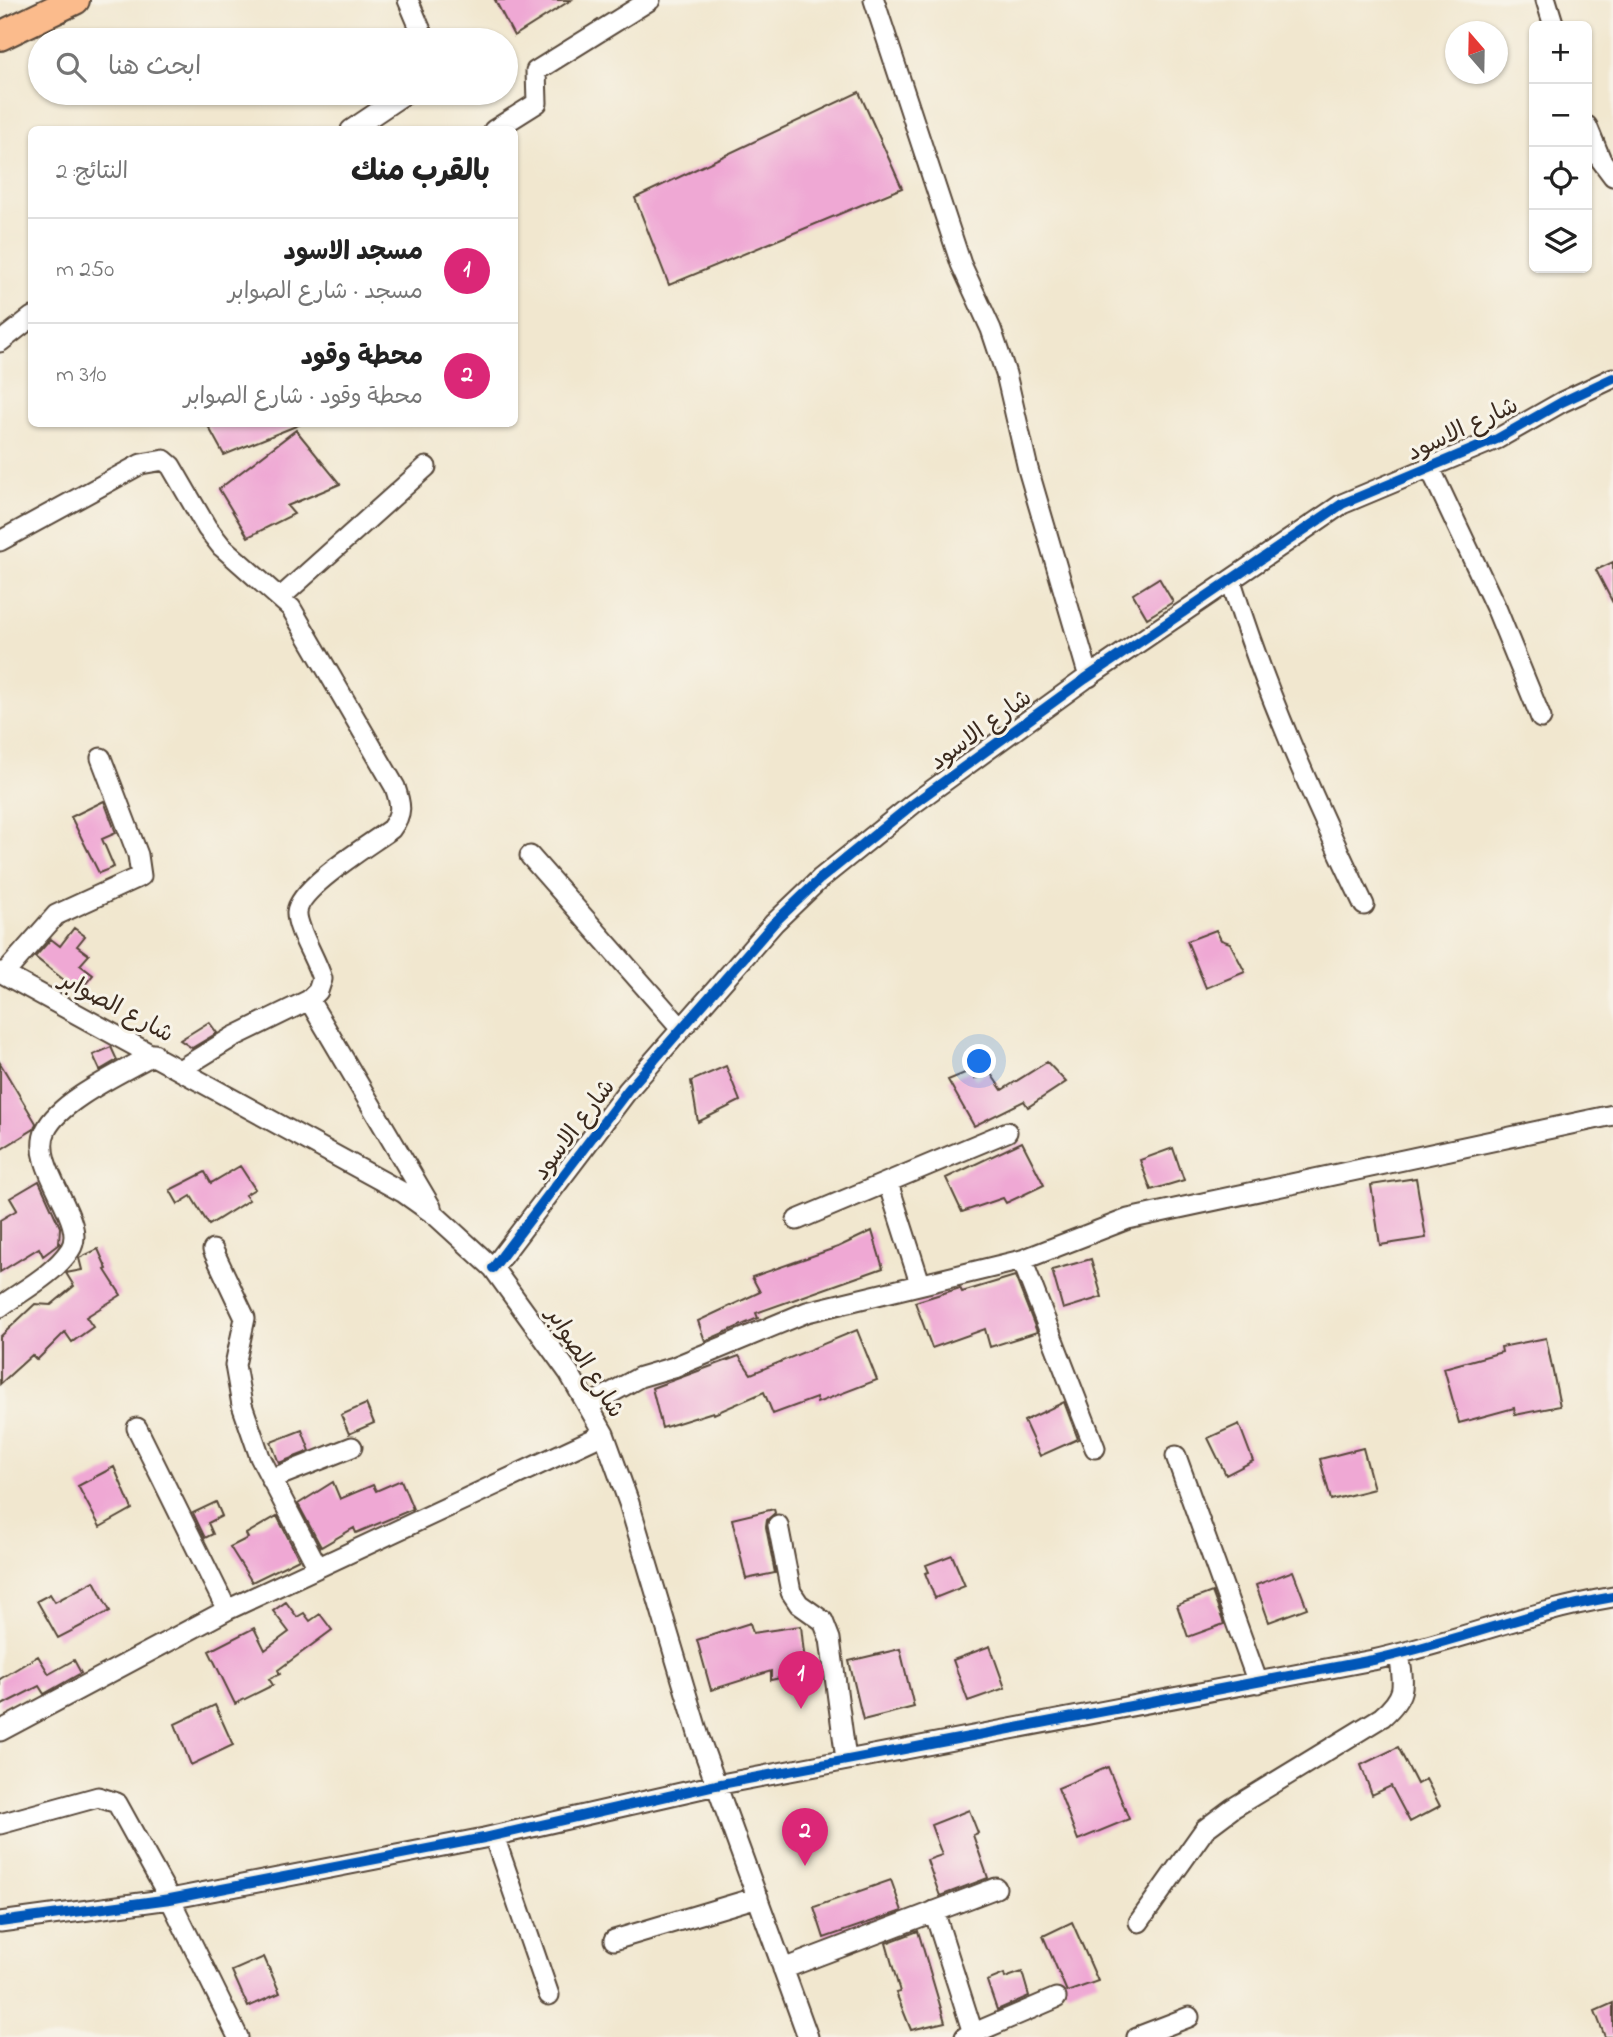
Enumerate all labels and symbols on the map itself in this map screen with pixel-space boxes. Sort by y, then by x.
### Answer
north arrow [1445,21,1508,84]
street label: شارع الاسود [1402,389,1525,471]
street label: شارع الاسود [923,682,1040,780]
street label: شارع الصوابر [51,963,179,1053]
your location [962,1044,996,1078]
street label: شارع الاسود [525,1072,625,1189]
street label: شارع الصوابر [535,1299,632,1426]
pin: 1 [778,1651,824,1709]
pin: 2 [782,1808,828,1866]

